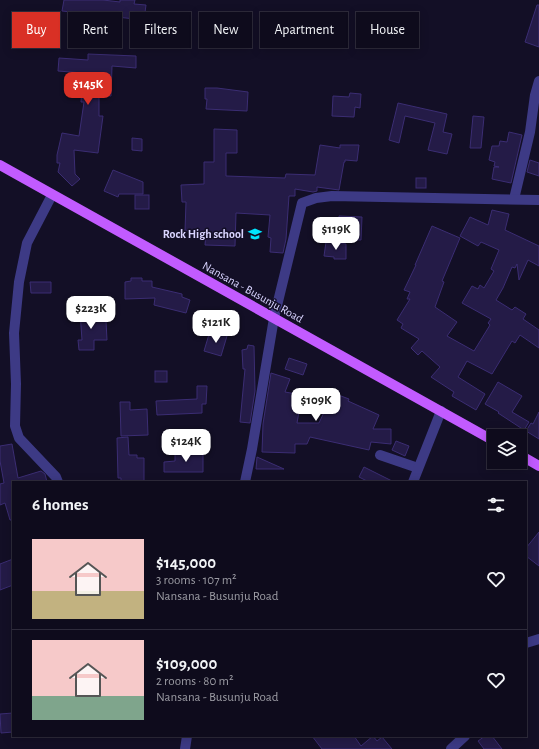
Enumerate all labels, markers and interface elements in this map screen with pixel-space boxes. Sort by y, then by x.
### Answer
chip: Buy [12,12,60,48]
chip: Rent [68,12,122,48]
chip: Filters [130,12,191,48]
chip: New [199,12,252,48]
chip: Apartment [260,12,348,48]
chip: House [356,12,419,48]
pin: $145K [60,72,116,106]
text: $145K [73,78,103,91]
pin: $119K [308,217,364,251]
text: $119K [321,223,351,236]
school or university icon: Rock High school [247,226,263,242]
place label: Rock High school [163,228,244,240]
street label: Nansana - Busunju Road [200,259,305,326]
pin: $223K [63,296,119,330]
text: $223K [75,302,107,315]
pin: $121K [188,310,244,344]
text: $121K [202,316,230,329]
pin: $109K [288,388,344,422]
text: $109K [300,394,332,407]
pin: $124K [158,429,214,463]
map controls [487,429,527,469]
button: layers [487,429,527,469]
text: $124K [171,435,201,448]
icon: filters [485,494,507,516]
text: 6 homes [32,496,88,513]
text: $145,000 [156,554,216,571]
icon: home [64,555,112,603]
icon: heart [485,568,507,590]
text: 3 rooms · 107 m² [156,574,237,587]
text: Nansana - Busunju Road [156,590,279,603]
text: $109,000 [156,655,217,672]
icon: home [64,656,112,704]
icon: heart [485,669,507,691]
text: 2 rooms · 80 m² [156,675,233,688]
text: Nansana - Busunju Road [156,691,279,704]

